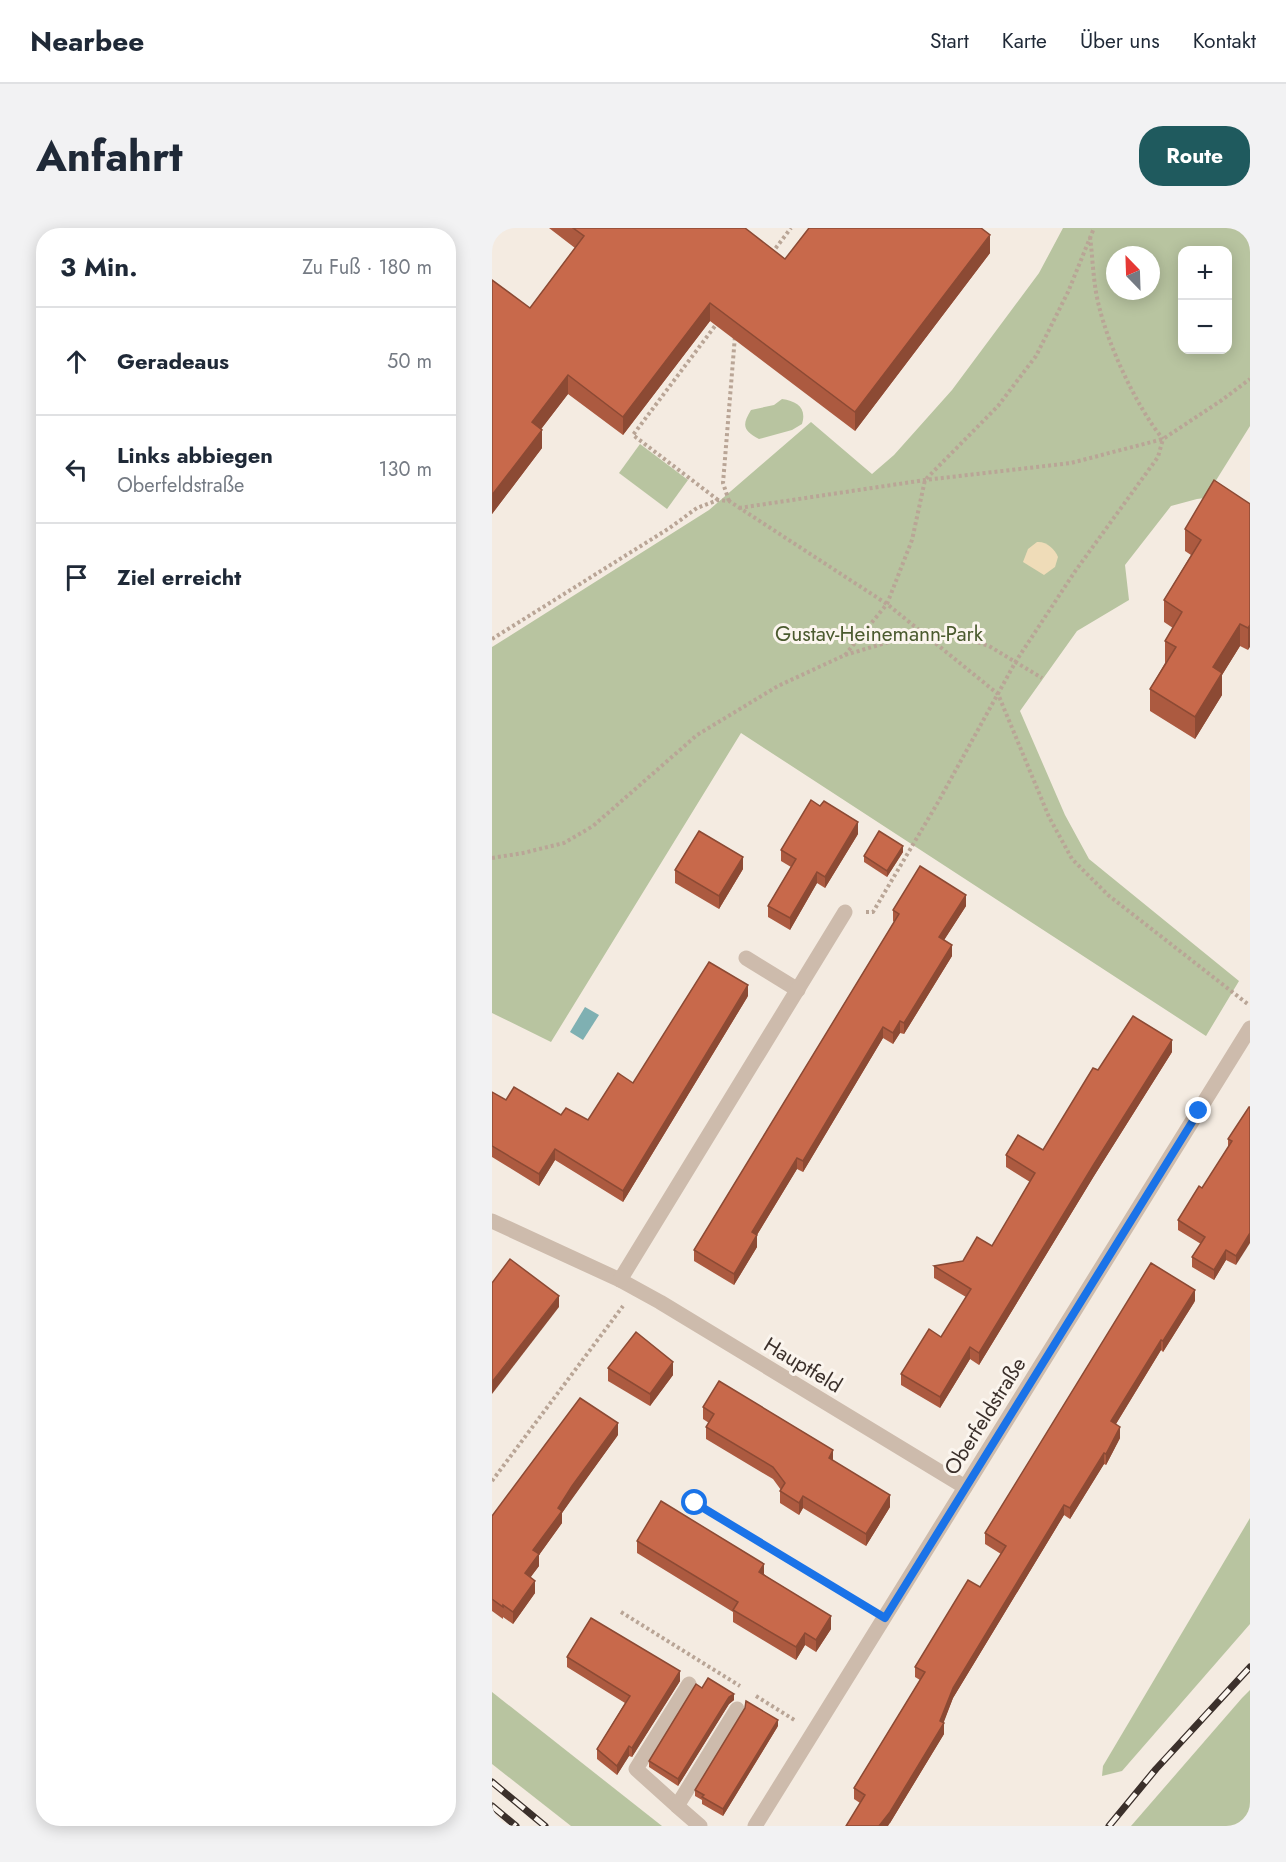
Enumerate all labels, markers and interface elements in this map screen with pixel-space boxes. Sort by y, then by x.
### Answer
text: Nearbee [30,21,144,62]
text: Start [930,26,969,56]
text: Karte [1002,26,1047,56]
text: Über uns [1080,26,1160,56]
text: Kontakt [1193,26,1256,56]
text: Anfahrt [36,126,183,187]
button: Route [1139,126,1250,186]
north arrow [1106,246,1160,300]
map controls [1178,246,1232,354]
button: + [1178,246,1232,300]
text: 3 Min. [60,248,138,286]
text: Zu Fuß · 180 m [302,253,432,282]
button: − [1178,300,1232,354]
icon: ahead [60,345,93,378]
text: Geradeaus [117,345,229,377]
text: 50 m [387,347,432,376]
text: Links abbiegen [117,439,273,471]
icon: left [60,453,93,486]
text: 130 m [378,455,432,484]
text: Oberfeldstraße [117,471,244,500]
icon: arrive [60,561,93,594]
text: Ziel erreicht [117,561,241,593]
park label: Gustav-Heinemann-Park [775,619,984,649]
route end [1185,1097,1211,1123]
street label: Hauptfeld [758,1330,848,1400]
street label: Oberfeldstraße [937,1351,1033,1481]
route start [681,1489,707,1515]

